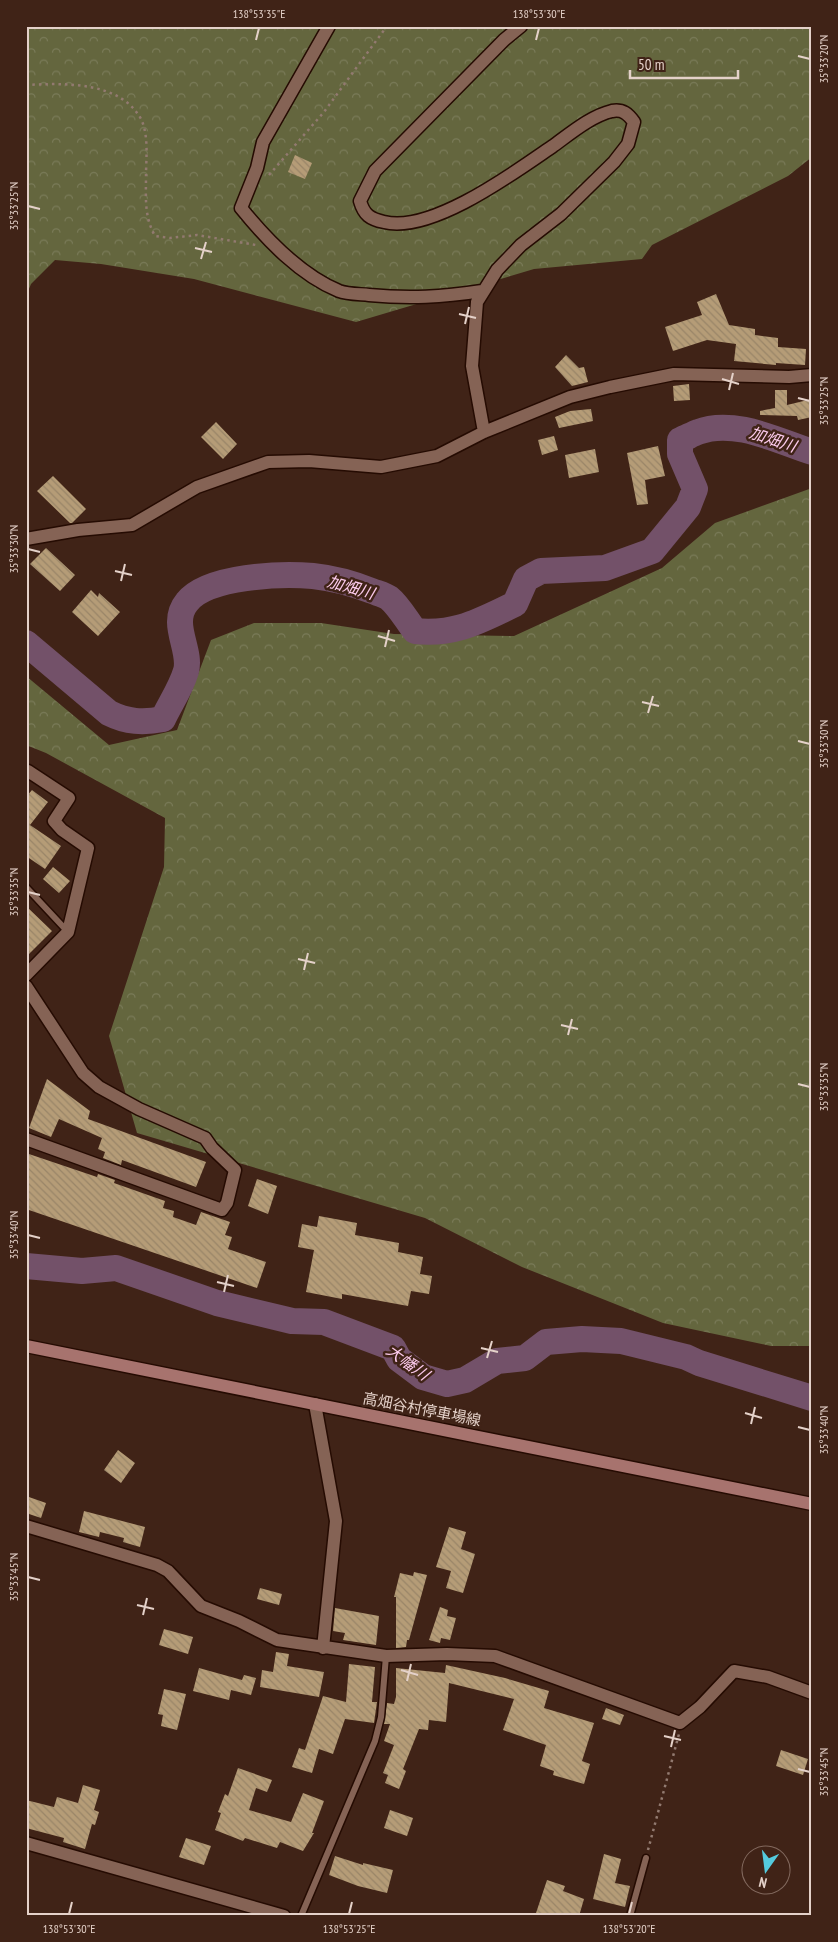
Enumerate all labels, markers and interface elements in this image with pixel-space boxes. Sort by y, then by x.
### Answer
text: 138°53'35"E [233,6,285,21]
text: 138°53'30"E [513,6,565,21]
text: 35°33'20"N [816,35,831,83]
scale bar [630,48,738,80]
text: 50 m [638,55,664,74]
text: 35°33'25"N [6,182,21,230]
text: 35°33'25"N [816,377,831,425]
water label: 加畑川 [747,422,801,457]
text: 35°33'30"N [6,525,21,573]
water label: 加畑川 [325,571,379,604]
text: 35°33'30"N [816,720,831,768]
text: 35°33'35"N [6,868,21,916]
text: 35°33'35"N [816,1063,831,1111]
text: 35°33'40"N [6,1211,21,1259]
water label: 大幡川 [383,1340,435,1385]
street label: 高畑谷村停車場線 [361,1388,483,1430]
text: 35°33'40"N [816,1406,831,1454]
text: 35°33'45"N [6,1553,21,1601]
text: 35°33'45"N [816,1748,831,1796]
north arrow [740,1844,790,1894]
text: N [757,1873,769,1892]
text: 138°53'30"E [43,1921,95,1936]
text: 138°53'25"E [323,1921,375,1936]
text: 138°53'20"E [603,1921,655,1936]

